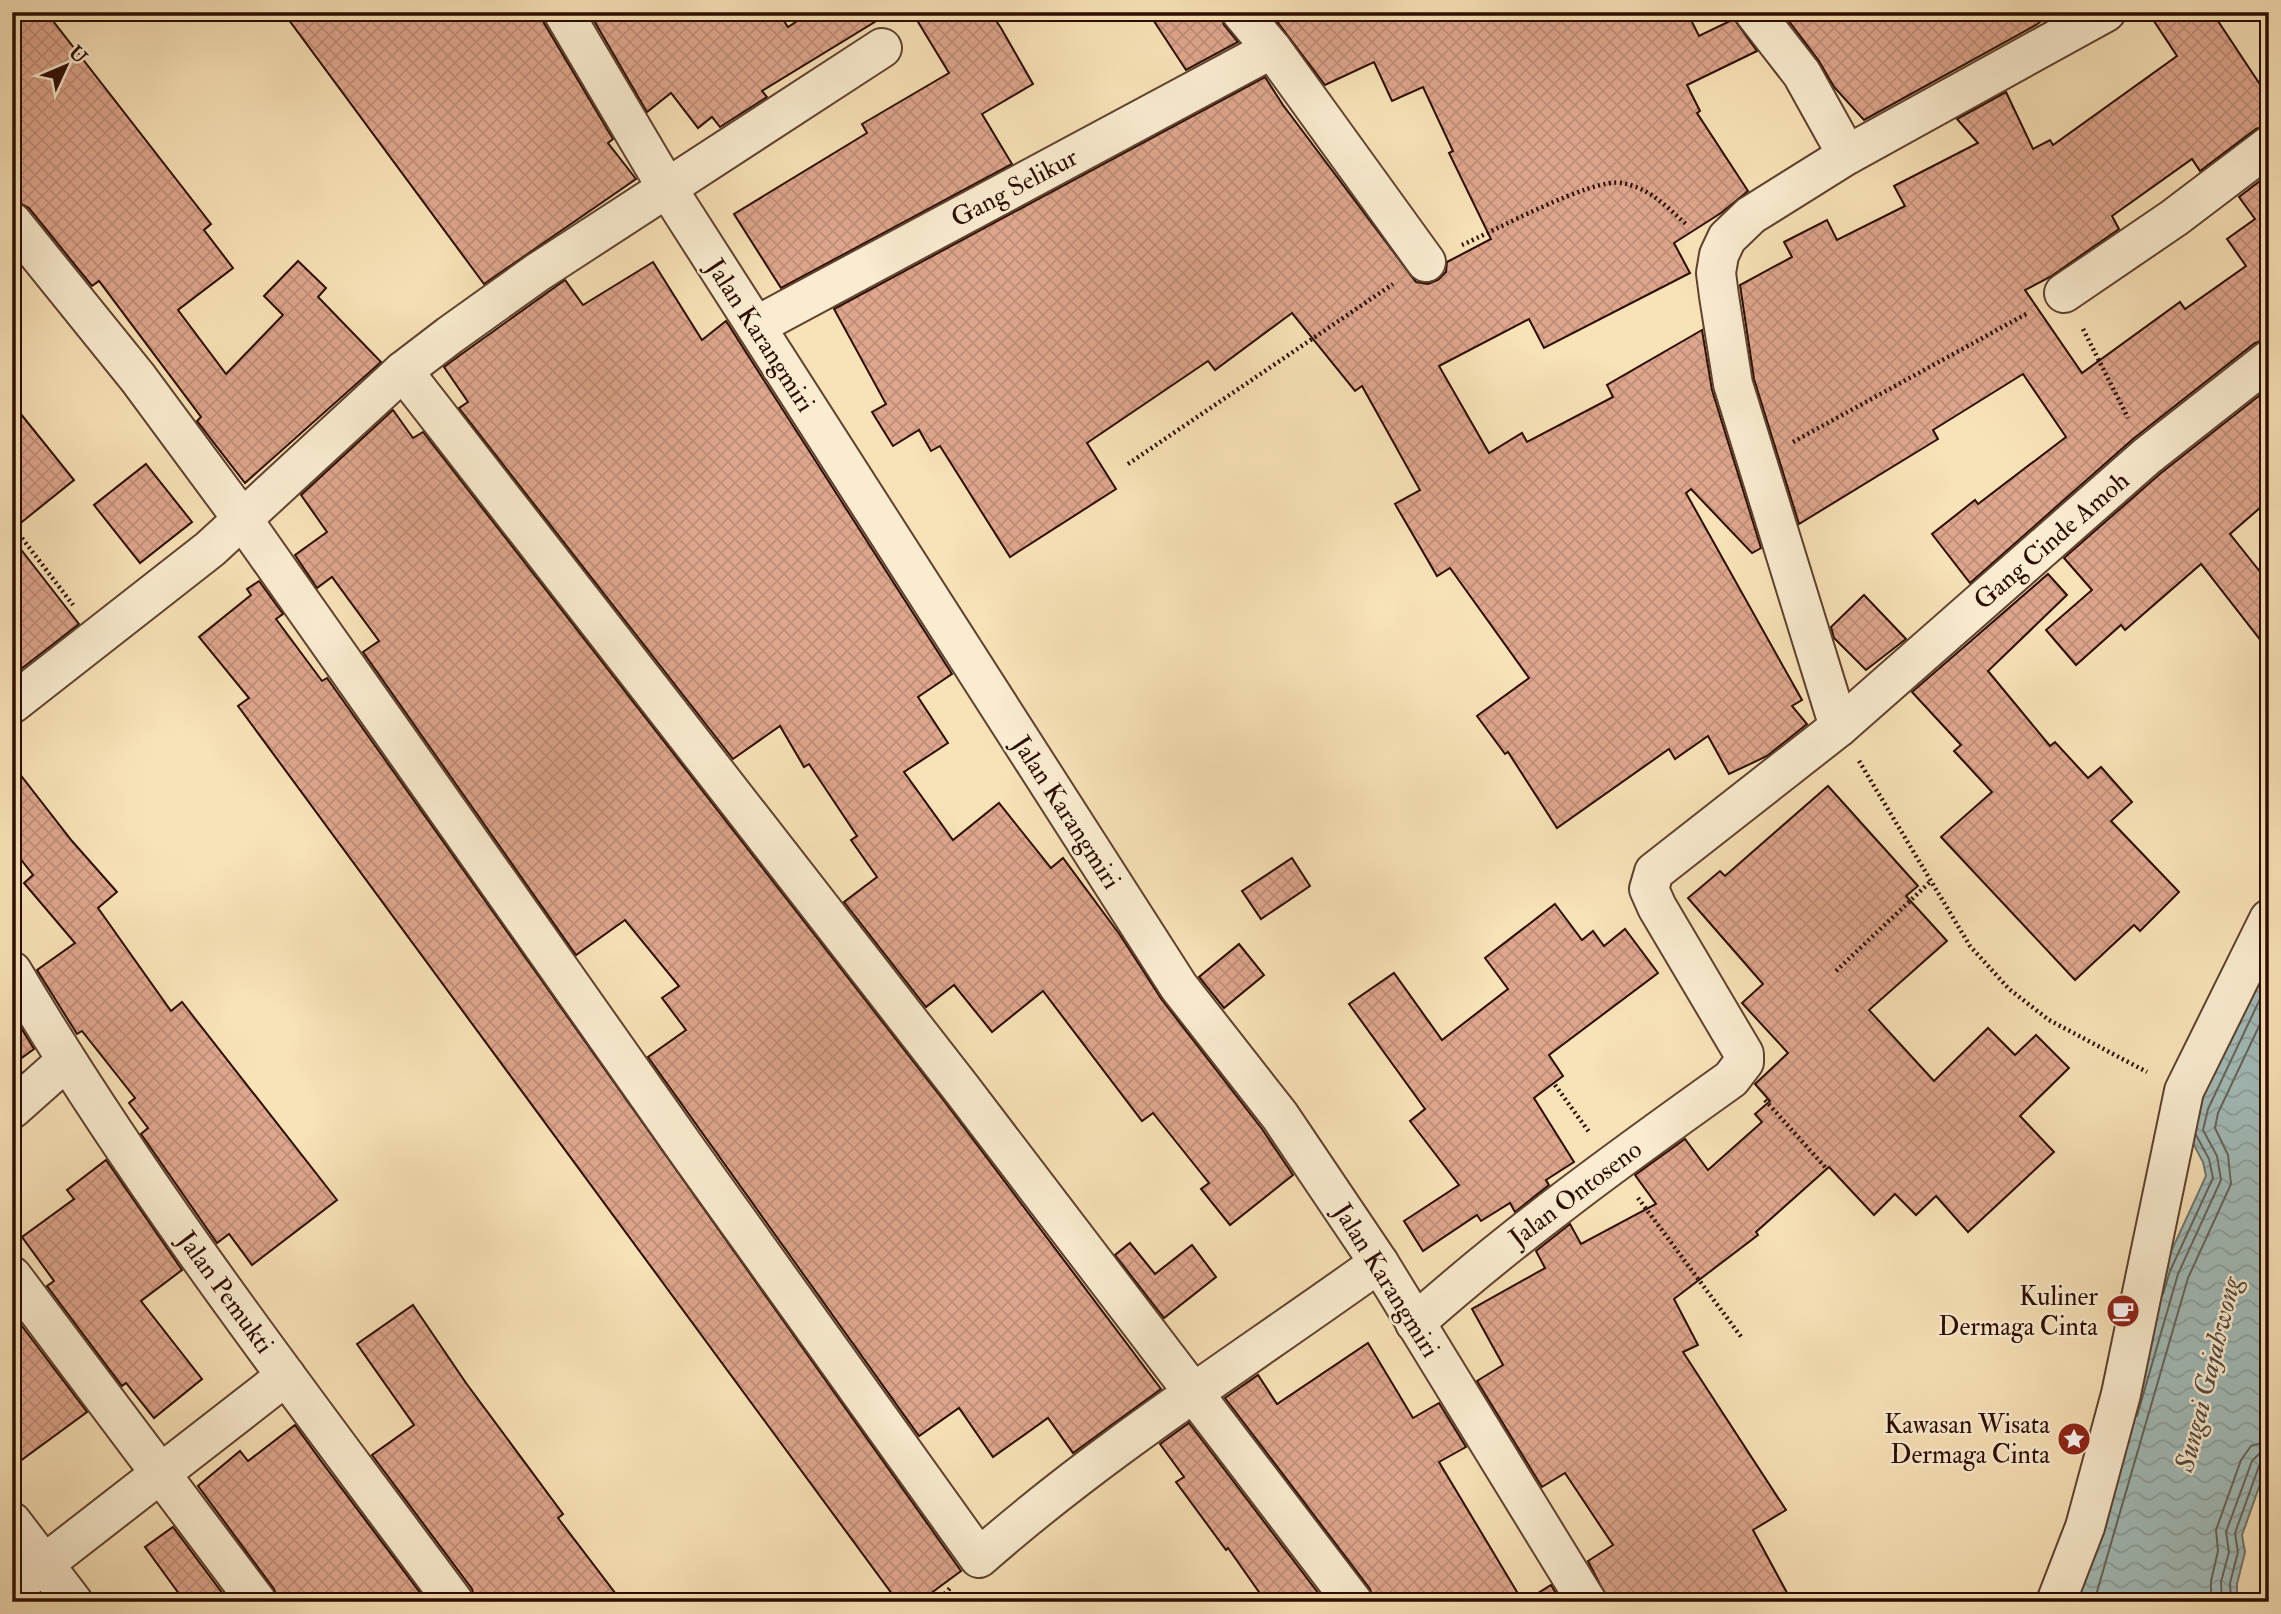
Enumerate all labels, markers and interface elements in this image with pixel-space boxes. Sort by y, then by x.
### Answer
north arrow [32,32,102,102]
text: U [63,41,92,69]
street label: Gang Selikur [946,141,1083,235]
street label: Jalan Karangmiri [698,252,822,418]
street label: Gang Cinde Amoh [1968,464,2136,617]
street label: Jalan Karangmiri [1004,729,1128,895]
street label: Jalan Ontoseno [1502,1134,1648,1255]
street label: Jalan Karangmiri [1325,1197,1446,1364]
street label: Jalan Pemukti [170,1224,280,1360]
water label: Sungai Gajahwong [2167,1272,2250,1476]
place label: Kuliner Dermaga Cinta [1938,1281,2098,1343]
cafe icon: Kuliner Dermaga Cinta [2104,1292,2142,1330]
place label: Kawasan Wisata Dermaga Cinta [1884,1409,2050,1471]
place icon: Kawasan Wisata Dermaga Cinta [2055,1420,2093,1458]

